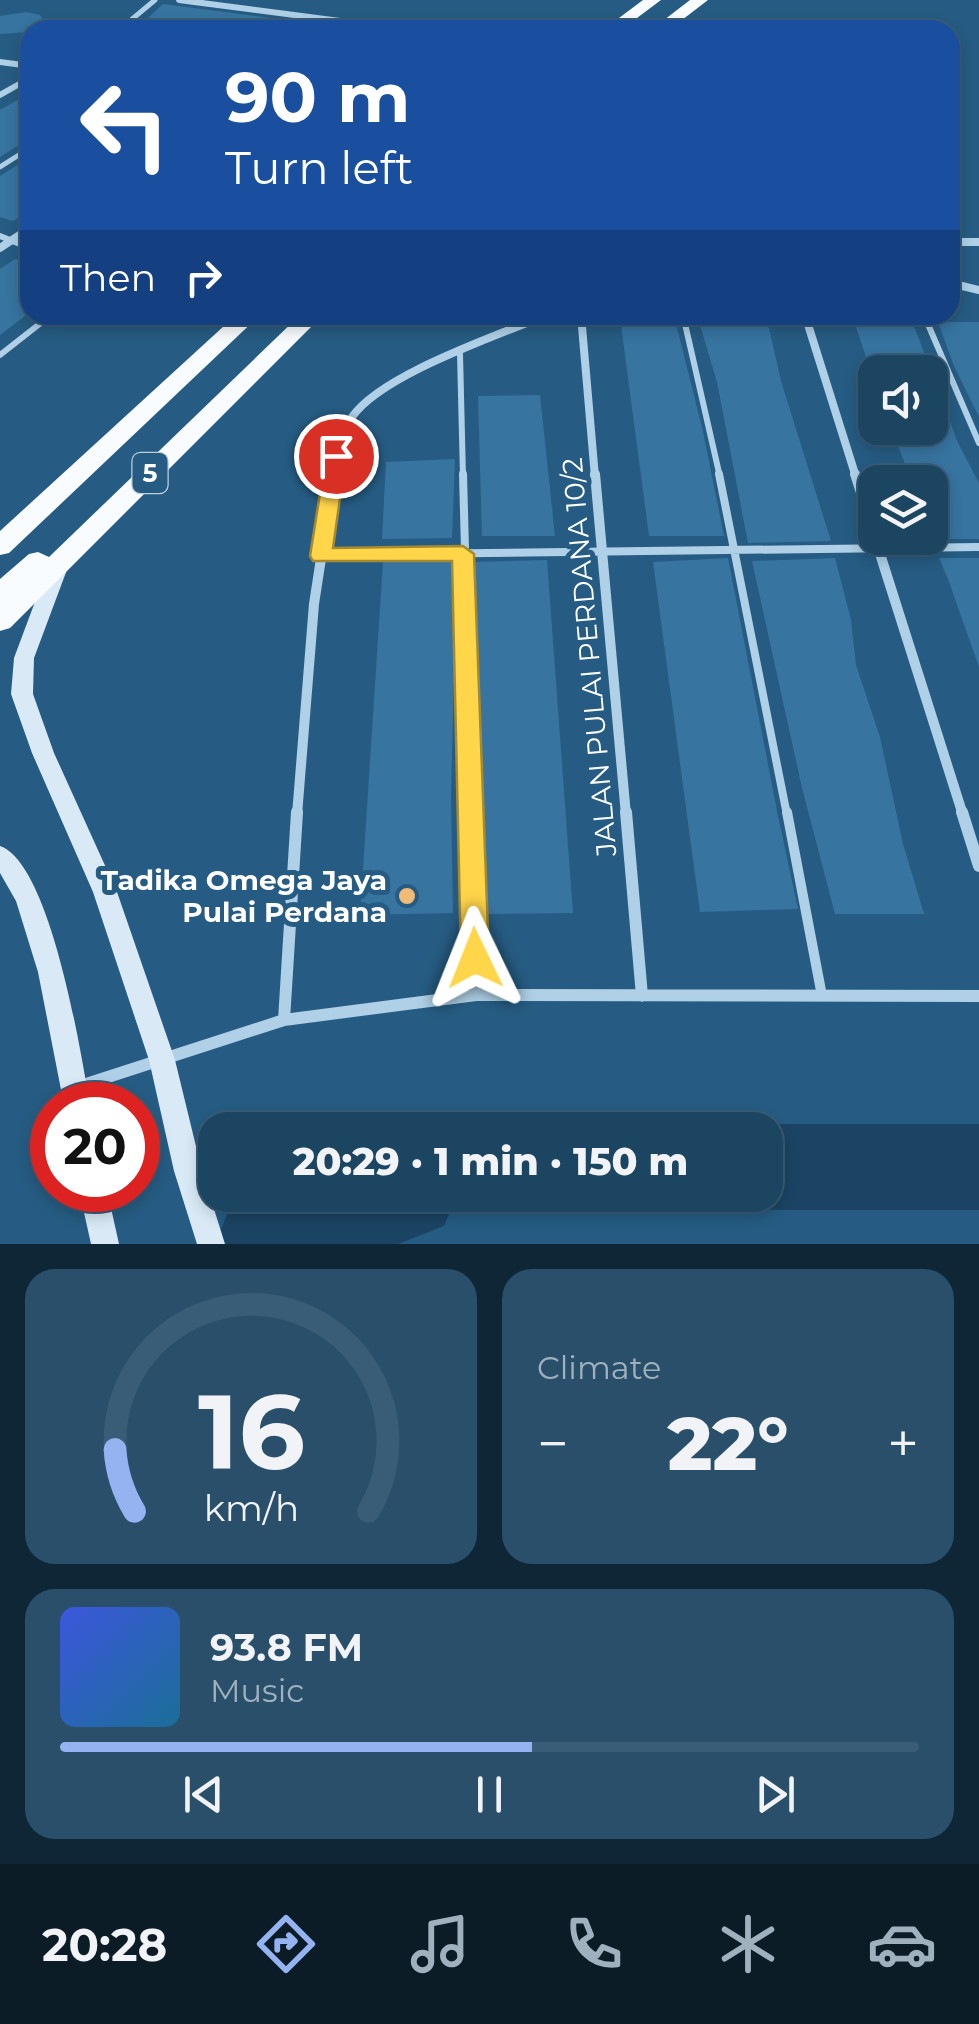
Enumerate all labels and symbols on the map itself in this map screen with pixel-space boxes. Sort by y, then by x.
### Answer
pin [294,414,379,499]
road number: 5 [132,453,168,493]
street label: JALAN PULAI PERDANA 10/2 [555,456,623,859]
place label: Tadika Omega Jaya Pulai Perdana [101,863,387,929]
marker: Tadika Omega Jaya Pulai Perdana [396,885,418,907]
position arrow [423,906,527,1010]
speed limit sign: 20 [30,1082,160,1212]

